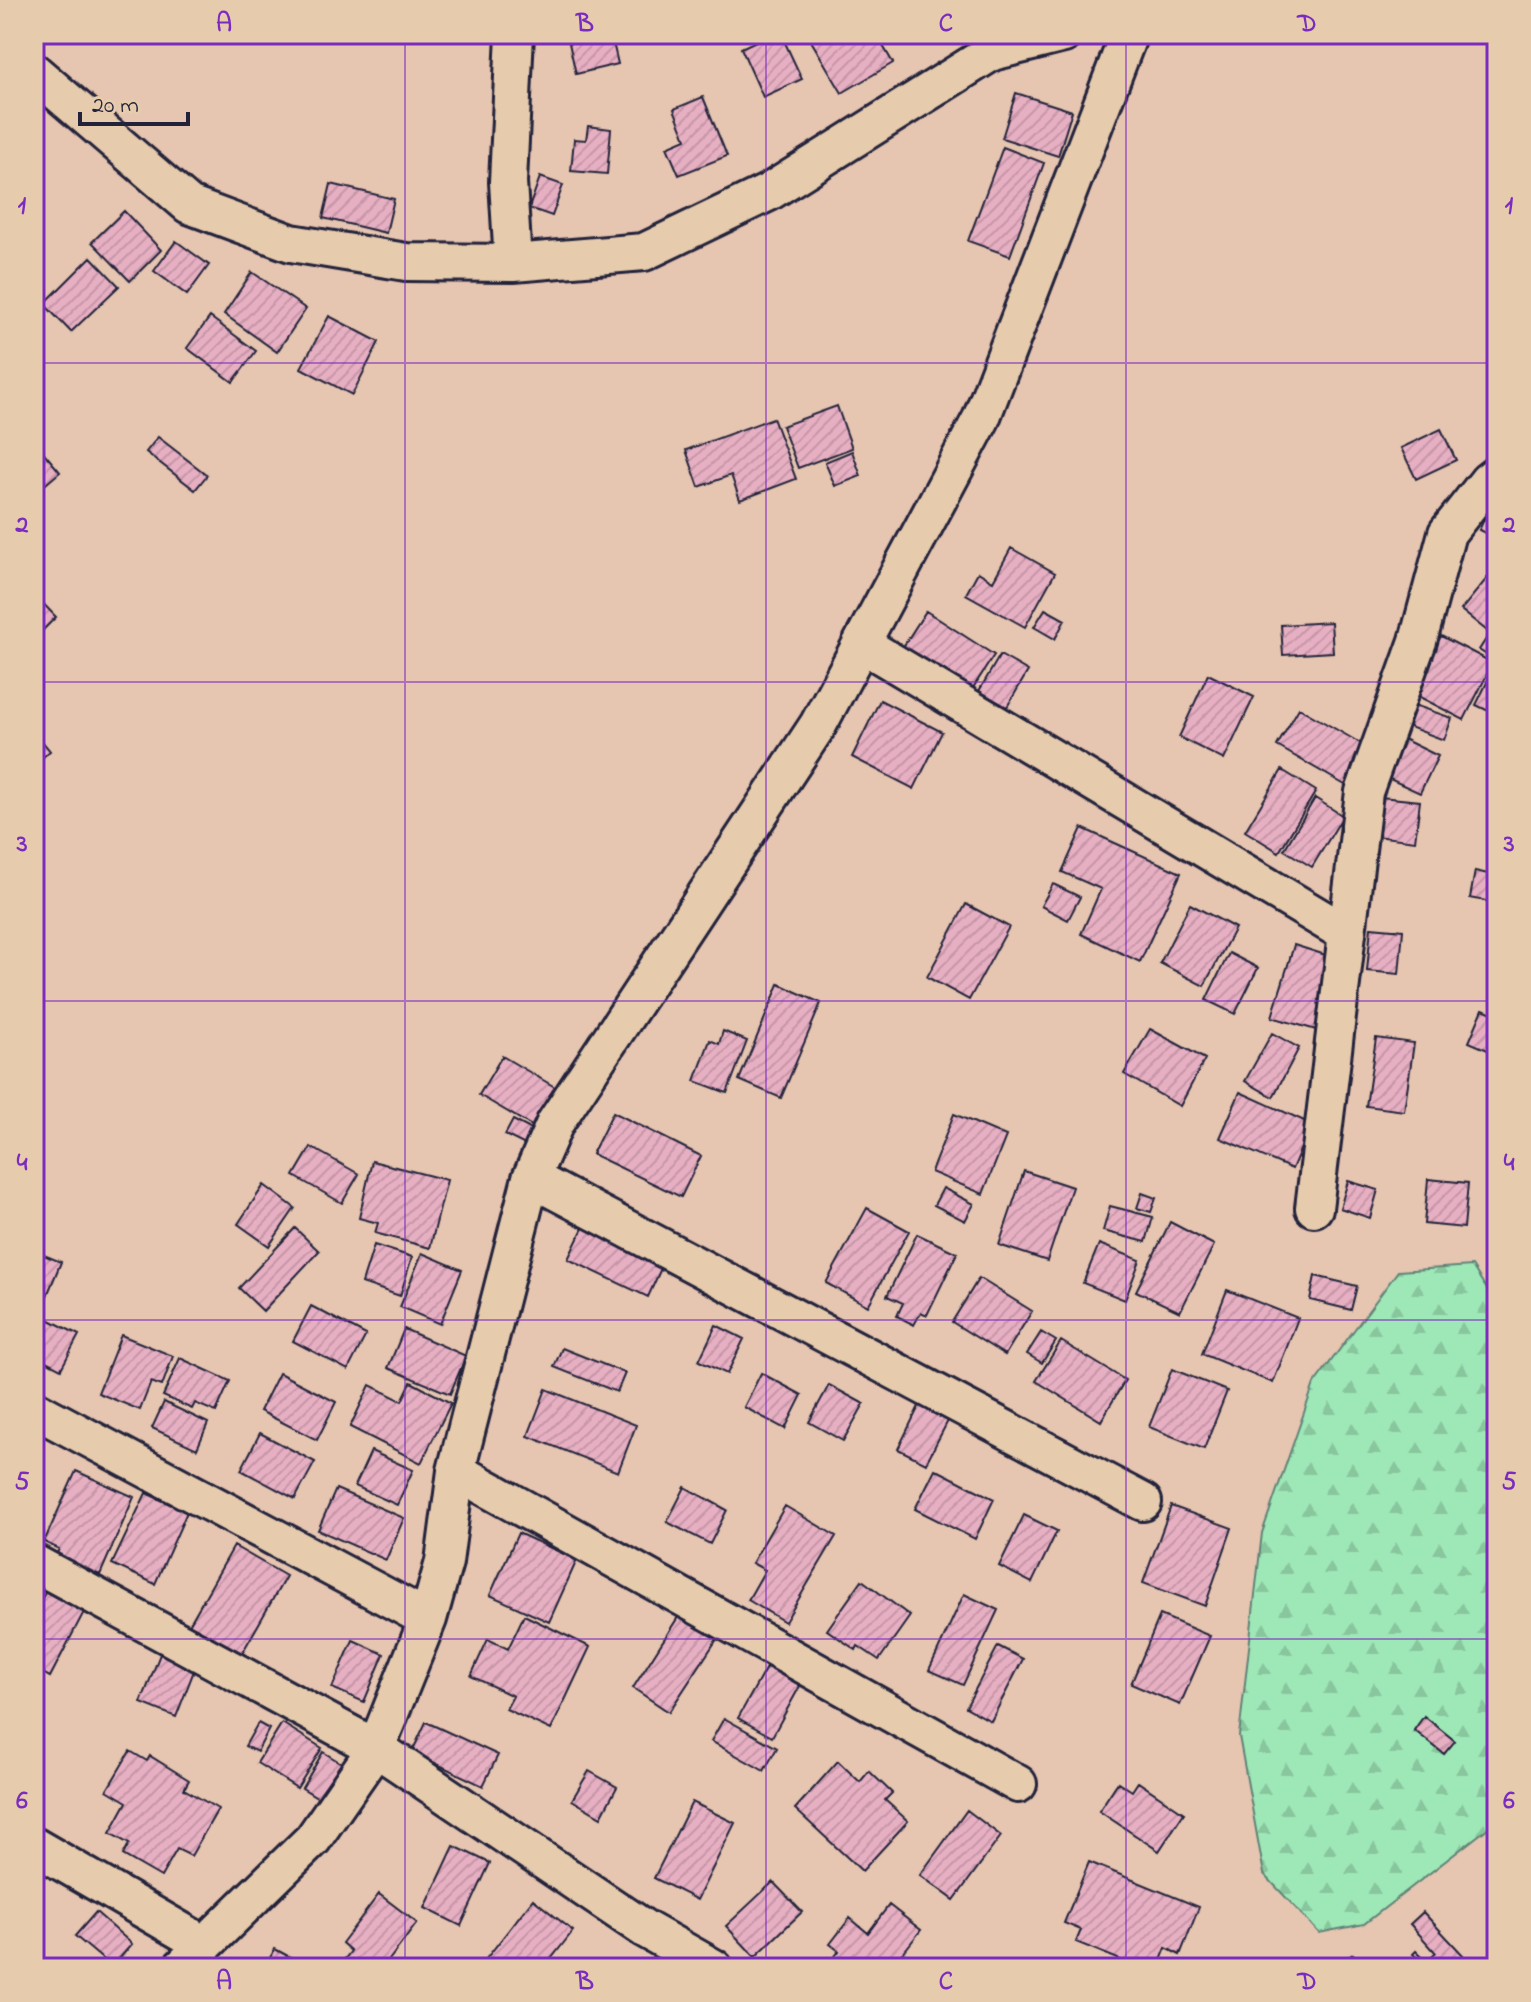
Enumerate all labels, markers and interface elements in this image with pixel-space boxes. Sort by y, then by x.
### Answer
text: A [216,6,232,44]
text: B [575,6,594,44]
text: C [939,6,953,44]
text: D [1296,6,1317,44]
scale bar [80,76,188,126]
text: 20 m [92,89,139,124]
text: 1 [18,188,27,226]
text: 1 [1505,188,1514,226]
text: 2 [15,507,29,545]
text: 2 [1502,507,1516,545]
text: 3 [16,826,28,864]
text: 3 [1503,826,1515,864]
text: 4 [17,1145,28,1183]
text: 4 [1504,1145,1515,1183]
text: 5 [15,1464,30,1502]
text: 5 [1502,1464,1517,1502]
text: 6 [16,1783,28,1821]
text: 6 [1503,1783,1515,1821]
text: A [216,1964,232,2002]
text: B [575,1964,594,2002]
text: C [939,1964,953,2002]
text: D [1296,1964,1317,2002]

